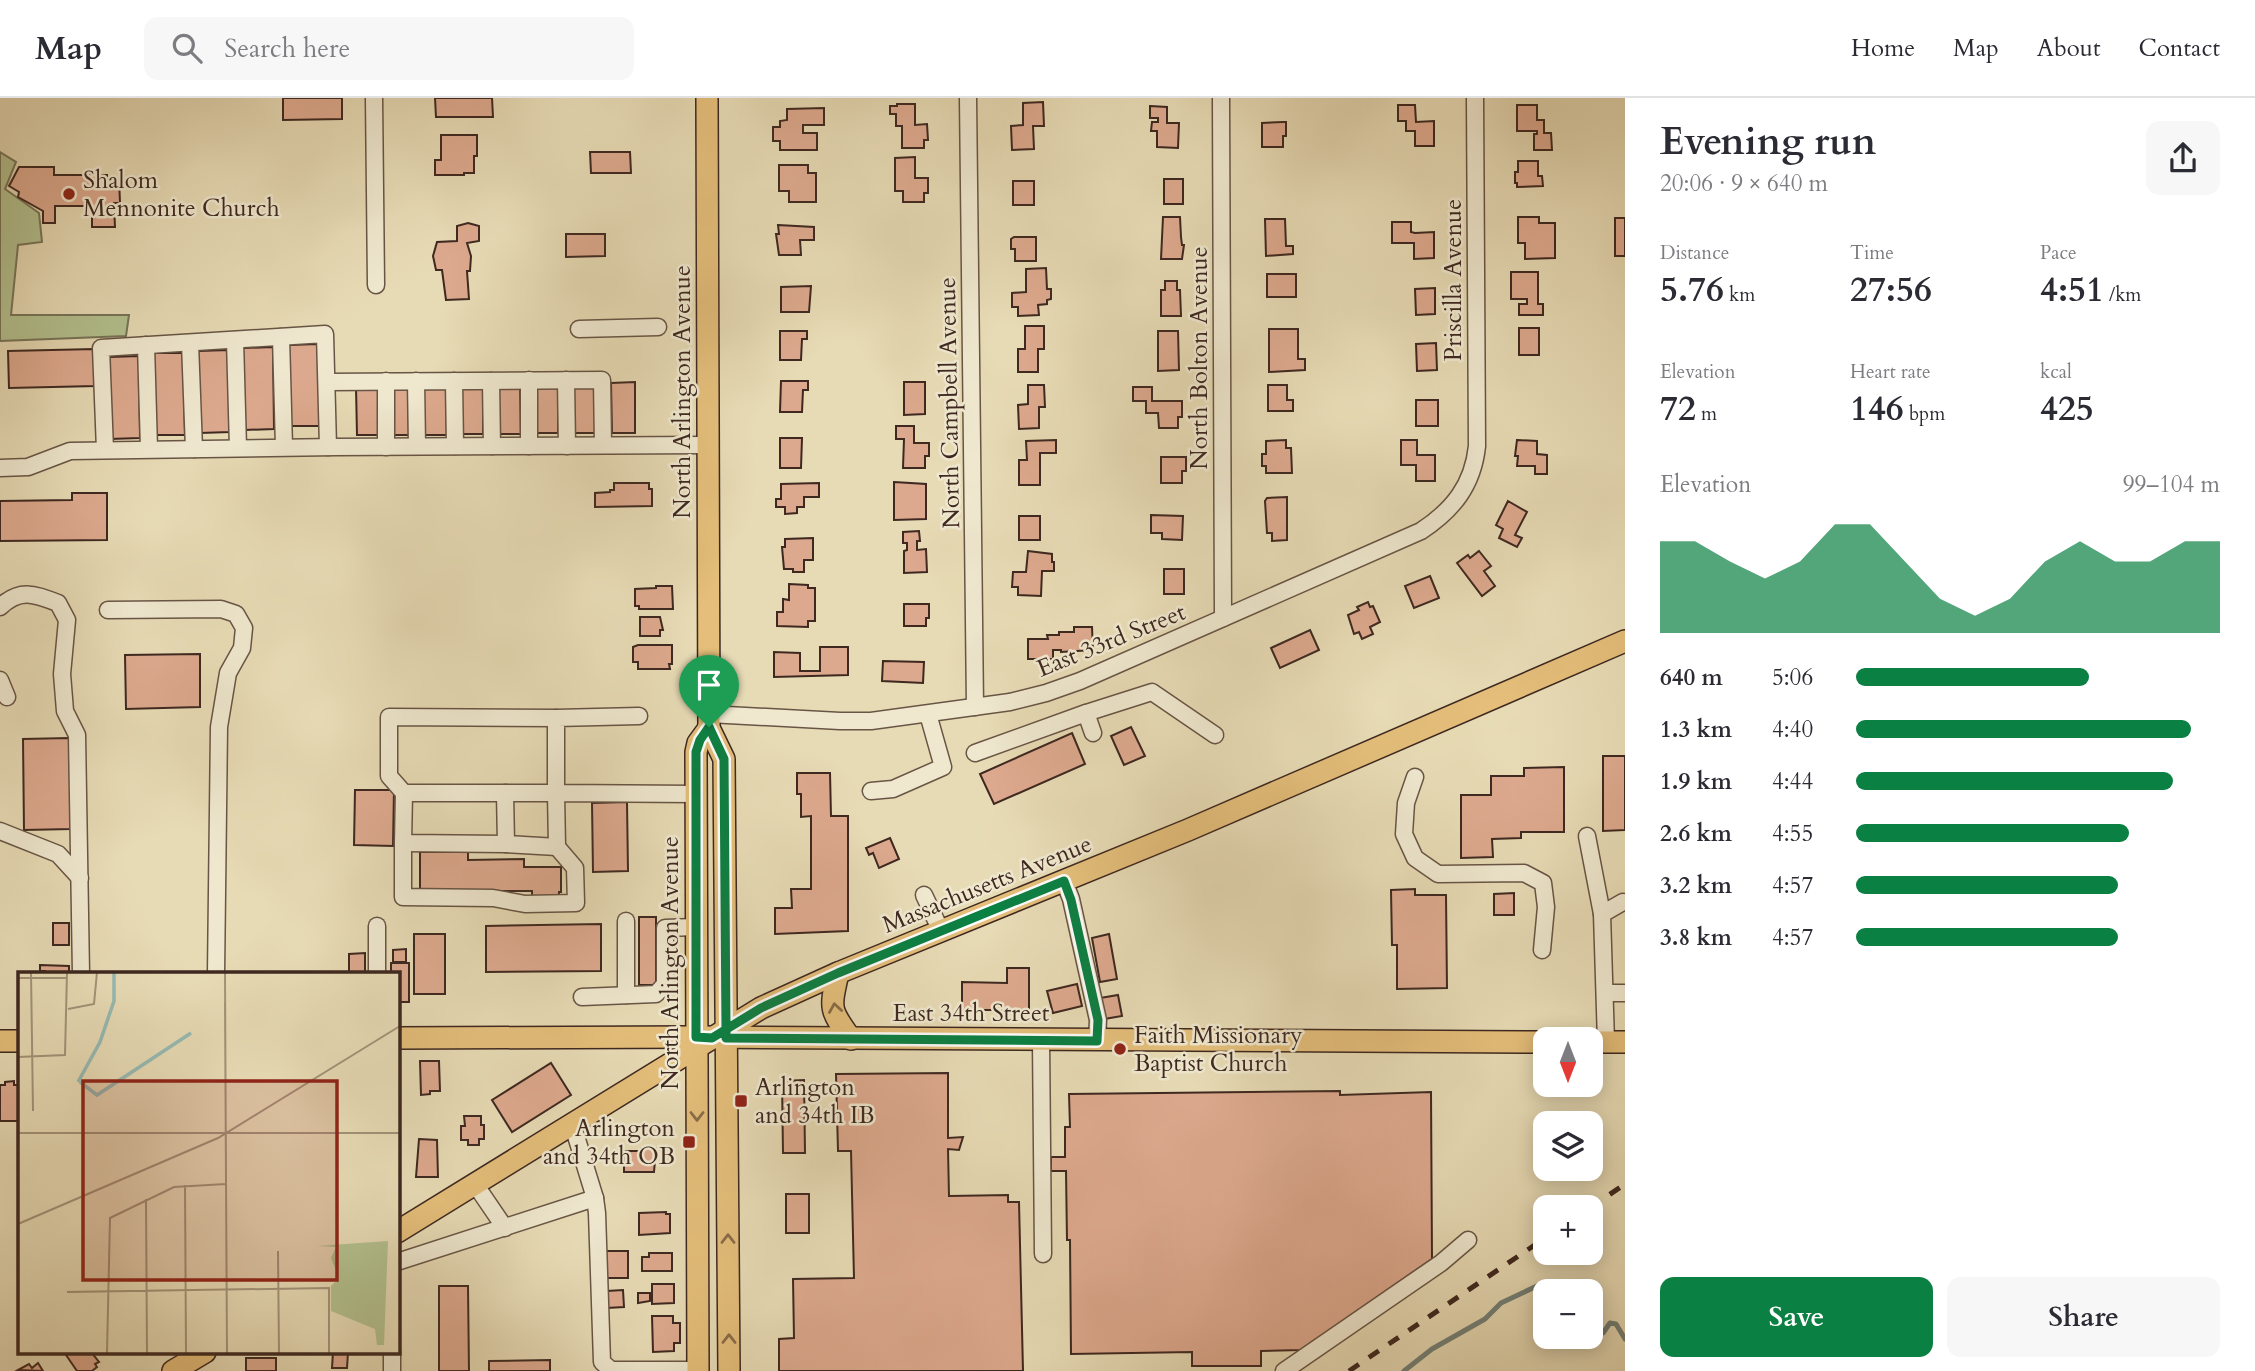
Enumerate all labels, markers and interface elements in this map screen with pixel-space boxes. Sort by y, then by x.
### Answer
search box [144,17,634,80]
text: Map [35,26,102,71]
icon: search [168,29,206,67]
text: Search here [224,31,350,66]
text: Home [1851,32,1915,65]
text: Map [1953,32,1999,65]
text: About [2037,32,2101,65]
text: Contact [2139,32,2220,65]
text: Evening run [1660,116,1876,168]
button: share [2146,121,2220,195]
place label: Shalom Mennonite Church [83,164,280,225]
text: 20:06 · 9 × 640 m [1660,168,1828,199]
marker: Shalom Mennonite Church [61,186,77,202]
street label: Priscilla Avenue [1437,199,1470,361]
text: Distance [1660,240,1729,266]
text: Time [1850,240,1894,266]
text: Pace [2040,240,2077,266]
street label: North Bolton Avenue [1183,246,1216,470]
street label: North Arlington Avenue [666,265,699,519]
text: 5.76 [1660,266,1724,314]
text: 27:56 [1850,266,1932,314]
text: 4:51 [2040,266,2104,314]
street label: North Campbell Avenue [931,277,968,529]
text: km [1724,282,1755,308]
text: /km [2104,282,2141,308]
text: Elevation [1660,359,1735,385]
text: Heart rate [1850,359,1931,385]
text: kcal [2040,359,2072,385]
text: 72 [1660,385,1696,433]
text: 146 [1850,385,1904,433]
text: 425 [2040,385,2094,433]
text: m [1696,401,1717,427]
text: bpm [1904,401,1945,427]
text: Elevation [1660,469,1751,500]
text: 99–104 m [2123,469,2220,500]
street label: East 33rd Street [1032,596,1191,685]
pin [679,655,739,727]
text: 640 m [1660,662,1723,693]
text: 5:06 [1772,662,1813,693]
icon: arrive [690,666,728,704]
text: 1.3 km [1660,714,1732,745]
text: 4:40 [1772,714,1813,745]
text: 1.9 km [1660,766,1732,797]
text: 4:44 [1772,766,1813,797]
text: 2.6 km [1660,818,1732,849]
text: 4:55 [1772,818,1813,849]
street label: Massachusetts Avenue [878,827,1097,942]
street label: North Arlington Avenue [654,836,687,1090]
text: 3.2 km [1660,870,1732,901]
text: 4:57 [1772,870,1813,901]
text: 3.8 km [1660,922,1732,953]
text: 4:57 [1772,922,1813,953]
inset map [18,972,399,1354]
street label: East 34th Street [893,997,1050,1030]
one-way arrow [828,1002,843,1014]
place label: Faith Missionary Baptist Church [1134,1019,1303,1080]
north arrow [1533,1027,1603,1097]
map controls [1533,1027,1603,1349]
marker: Faith Missionary Baptist Church [1112,1041,1128,1057]
place label: Arlington and 34th IB [755,1071,875,1132]
marker: Arlington and 34th IB [733,1093,749,1109]
one-way arrow [689,1111,705,1122]
button: layers [1533,1111,1603,1181]
place label: Arlington and 34th OB [543,1112,675,1173]
marker: Arlington and 34th OB [681,1134,697,1150]
button: + [1533,1195,1603,1265]
one-way arrow [720,1234,736,1244]
button: Save [1660,1277,1933,1357]
button: Share [1947,1277,2220,1357]
button: − [1533,1279,1603,1349]
one-way arrow [721,1334,736,1345]

